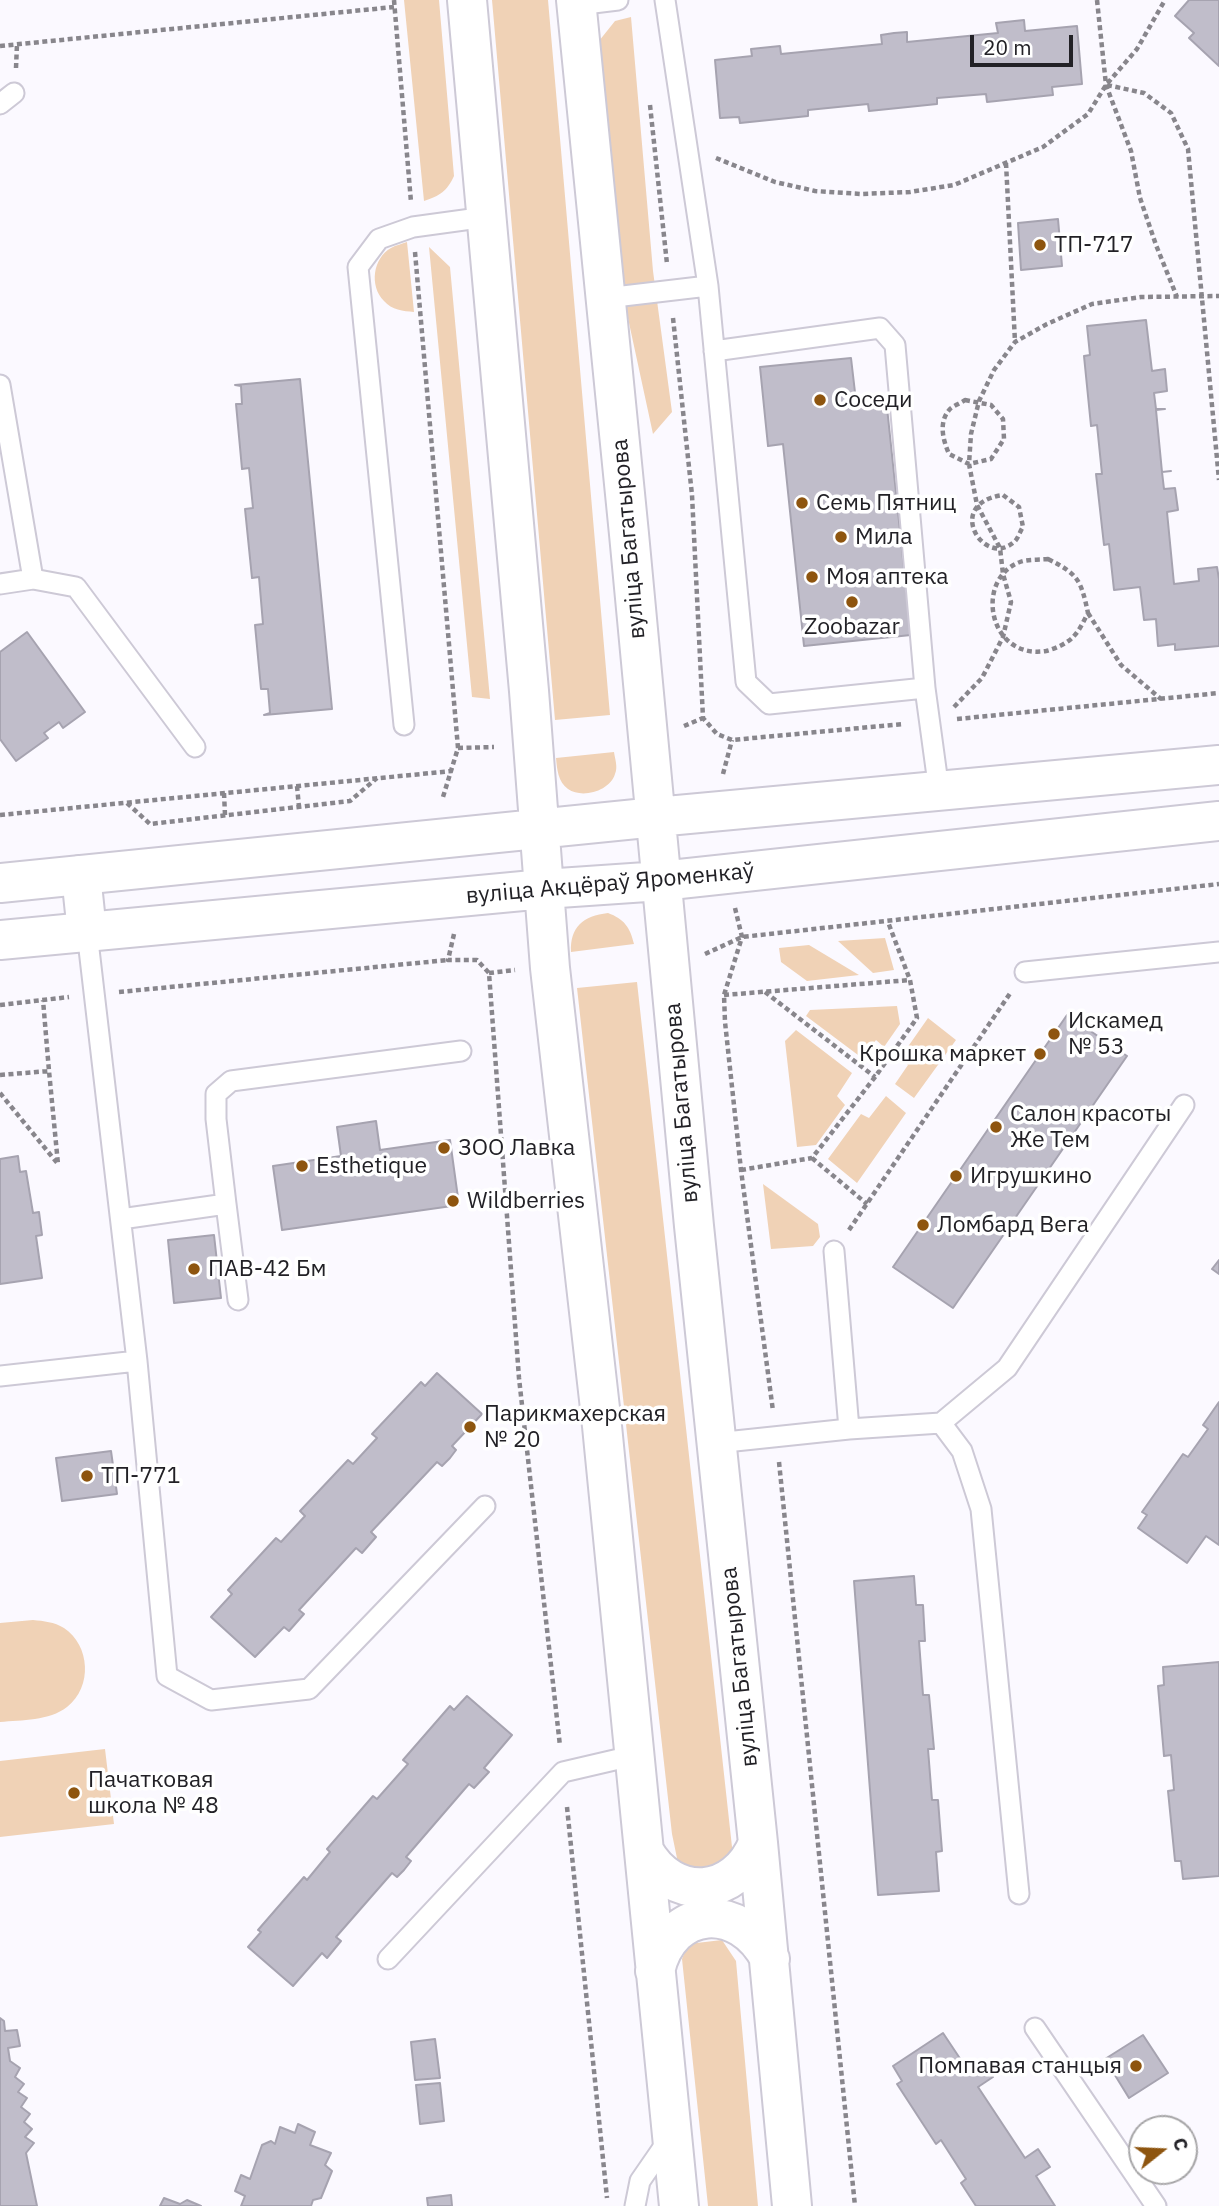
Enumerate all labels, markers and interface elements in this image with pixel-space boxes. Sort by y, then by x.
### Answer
scale bar [974,21,1077,65]
text: 20 m [983,33,1032,61]
place label: ТП-717 [1054,231,1134,259]
marker: ТП-717 [1032,237,1048,253]
place label: Соседи [834,386,912,414]
marker: Соседи [812,392,828,408]
street label: вуліца Багатырова [606,438,652,640]
place label: Семь Пятниц [816,489,956,517]
marker: Семь Пятниц [794,495,810,511]
place label: Мила [855,523,912,551]
marker: Мила [833,529,849,545]
place label: Моя аптека [826,563,949,591]
marker: Моя аптека [804,569,820,585]
marker: Zoobazar [844,594,860,610]
place label: Zoobazar [804,613,900,641]
street label: вуліца Акцёраў Яроменкаў [465,858,755,910]
street label: вуліца Багатырова [659,1002,705,1204]
place label: Искамед № 53 [1068,1007,1163,1061]
marker: Искамед № 53 [1046,1026,1062,1042]
place label: Крошка маркет [859,1040,1026,1068]
marker: Крошка маркет [1032,1046,1048,1062]
place label: Салон красоты Же Тем [1010,1100,1171,1154]
marker: Салон красоты Же Тем [988,1119,1004,1135]
place label: ЗОО Лавка [458,1134,575,1162]
marker: ЗОО Лавка [436,1140,452,1156]
place label: Esthetique [316,1152,427,1180]
marker: Esthetique [294,1158,310,1174]
place label: Игрушкино [970,1162,1092,1190]
marker: Игрушкино [948,1168,964,1184]
place label: Wildberries [467,1187,585,1215]
marker: Wildberries [445,1193,461,1209]
place label: Ломбард Вега [937,1211,1089,1239]
marker: Ломбард Вега [915,1217,931,1233]
place label: ПАВ-42 Бм [208,1255,327,1283]
marker: ПАВ-42 Бм [186,1261,202,1277]
place label: Парикмахерская № 20 [484,1400,666,1454]
marker: Парикмахерская № 20 [462,1419,478,1435]
place label: ТП-771 [101,1462,181,1490]
marker: ТП-771 [79,1468,95,1484]
street label: вуліца Багатырова [716,1566,764,1768]
place label: Пачатковая школа № 48 [88,1766,219,1820]
marker: Пачатковая школа № 48 [66,1785,82,1801]
place label: Помпавая станцыя [918,2052,1122,2080]
marker: Помпавая станцыя [1128,2058,1144,2074]
north arrow [1128,2115,1198,2185]
text: С [1168,2135,1194,2154]

